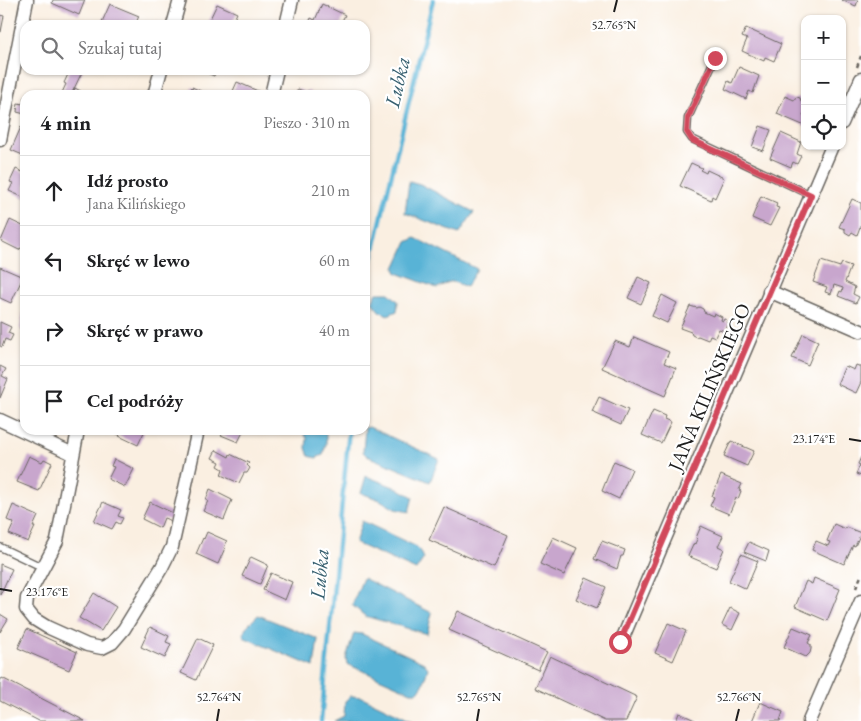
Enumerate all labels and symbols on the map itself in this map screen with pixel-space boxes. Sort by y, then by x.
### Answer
text: 52.765°N [592,17,637,33]
route end [704,47,727,70]
water label: Lubka [378,54,416,111]
street label: JANA KILIŃSKIEGO [661,299,756,477]
text: 23.174°E [793,431,835,447]
water label: Lubka [303,547,335,602]
text: 23.176°E [26,584,68,600]
route start [609,631,632,654]
text: 52.764°N [197,689,242,705]
text: 52.765°N [457,689,502,705]
text: 52.766°N [717,689,762,705]

